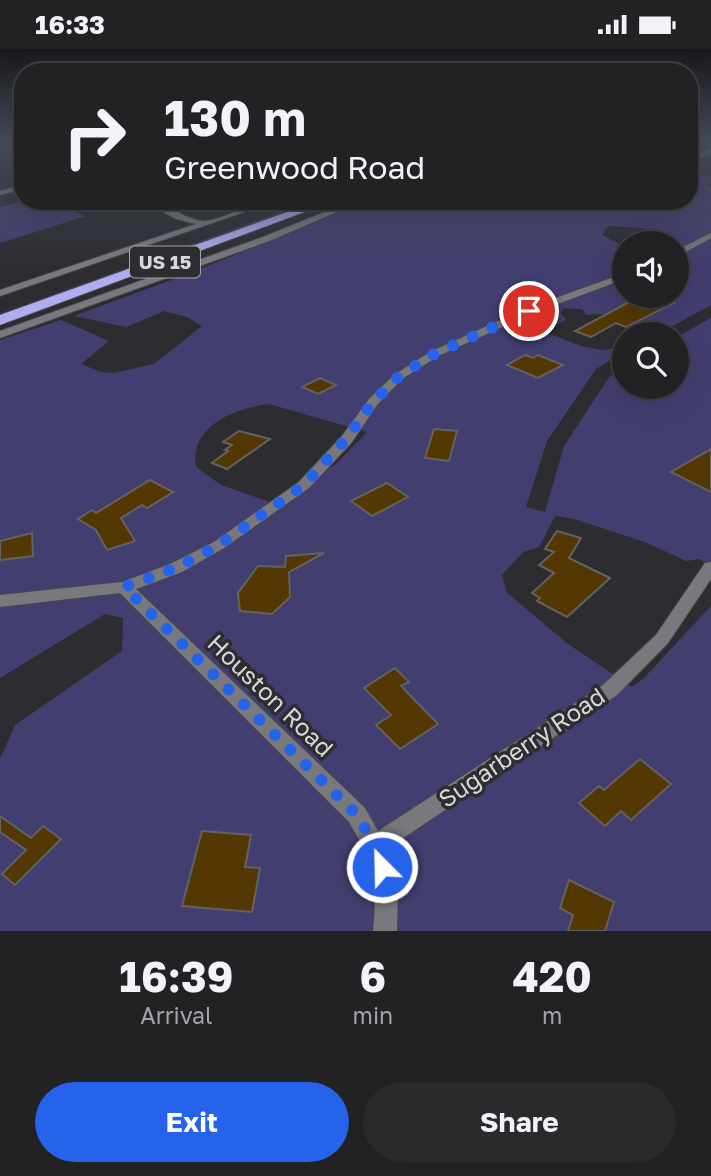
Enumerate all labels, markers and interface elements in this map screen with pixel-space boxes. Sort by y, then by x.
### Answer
text: 16:33 [35,9,105,40]
text: 130 m [164,88,306,147]
icon: right [49,91,140,182]
text: Greenwood Road [164,148,425,186]
map controls [612,231,689,399]
button: sound [612,231,689,308]
road number: US 15 [130,246,200,277]
pin [499,281,559,341]
icon: arrive [510,292,548,330]
button: search [612,322,689,399]
street label: Houston Road [202,628,340,762]
street label: Sugarberry Road [433,681,610,813]
position arrow [345,830,419,904]
text: 16:39 [119,951,233,1001]
text: 6 [360,951,386,1001]
text: 420 [513,951,592,1001]
text: Arrival [140,1001,212,1029]
text: min [353,1001,393,1029]
text: m [542,1001,562,1029]
button: Exit [35,1082,349,1162]
button: Share [363,1082,676,1162]

